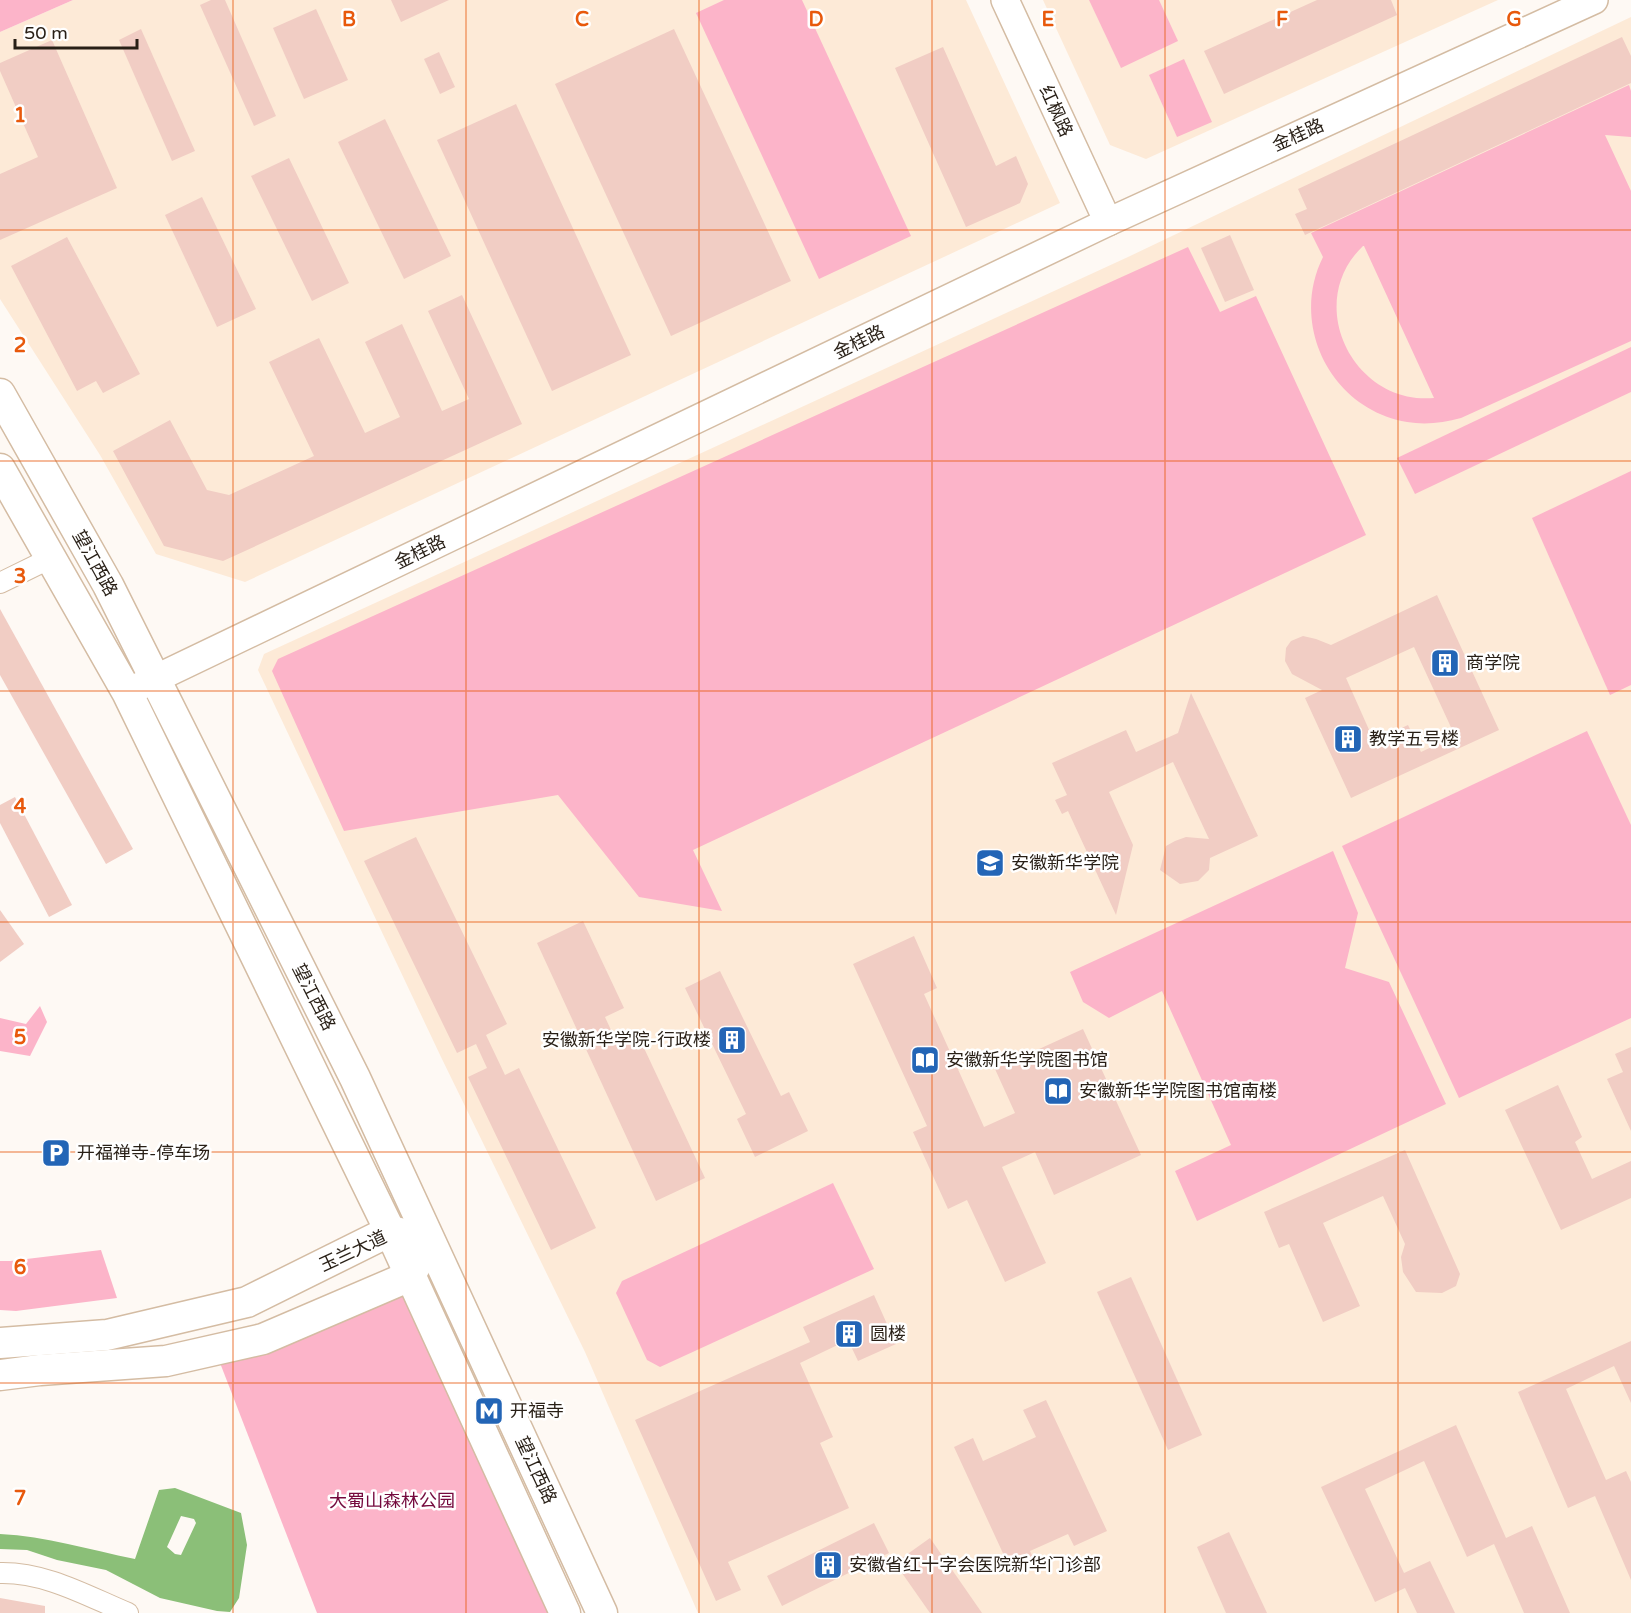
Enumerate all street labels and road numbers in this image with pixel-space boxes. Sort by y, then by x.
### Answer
street label: 红枫路 [1035,82,1077,140]
street label: 金桂路 [1269,114,1327,156]
street label: 金桂路 [830,320,888,364]
street label: 望江西路 [68,526,122,600]
street label: 金桂路 [391,530,449,574]
street label: 望江西路 [288,960,340,1034]
street label: 玉兰大道 [316,1226,390,1276]
street label: 望江西路 [511,1433,561,1507]

